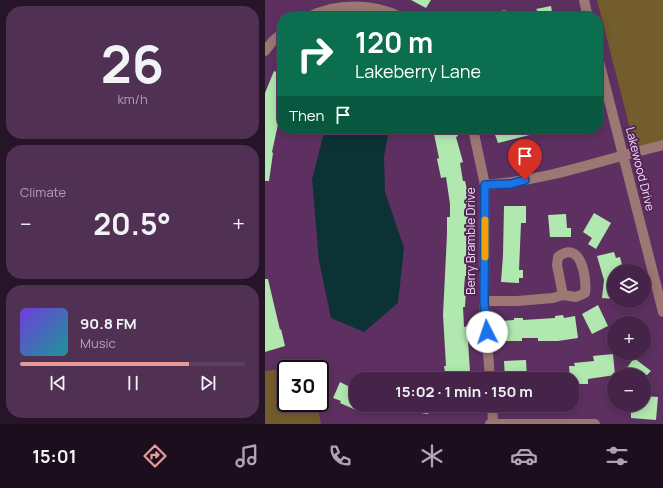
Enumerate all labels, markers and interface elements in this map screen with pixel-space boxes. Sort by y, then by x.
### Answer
text: 120 m [355,23,433,61]
text: 26 [101,28,164,99]
icon: right [289,28,341,80]
text: Lakeberry Lane [355,59,481,83]
text: km/h [117,90,148,108]
icon: arrive [332,104,354,126]
text: Then [289,105,324,126]
street label: Lakewood Drive [622,125,659,213]
pin [508,139,542,180]
icon: arrive [514,145,536,167]
text: Climate [20,183,66,201]
street label: Berry Bramble Drive [462,187,479,295]
text: 20.5° [93,203,171,244]
text: − [20,209,32,239]
text: + [232,209,245,239]
map controls [607,264,651,412]
button: layers [607,264,651,308]
position arrow [466,311,508,353]
text: 90.8 FM [80,313,137,334]
button: + [607,316,651,360]
text: Music [80,334,116,352]
speed limit sign: 30 [277,360,329,412]
button: − [607,368,651,412]
icon: previous [47,372,69,394]
icon: pause [122,372,144,394]
icon: next [197,372,219,394]
text: 15:02 · 1 min · 150 m [395,381,533,402]
icon: directions [141,442,169,470]
icon: music [233,442,261,470]
icon: phone [326,442,354,470]
icon: climate [418,442,446,470]
icon: car [510,442,538,470]
icon: filters [603,442,631,470]
text: 15:01 [32,444,77,468]

